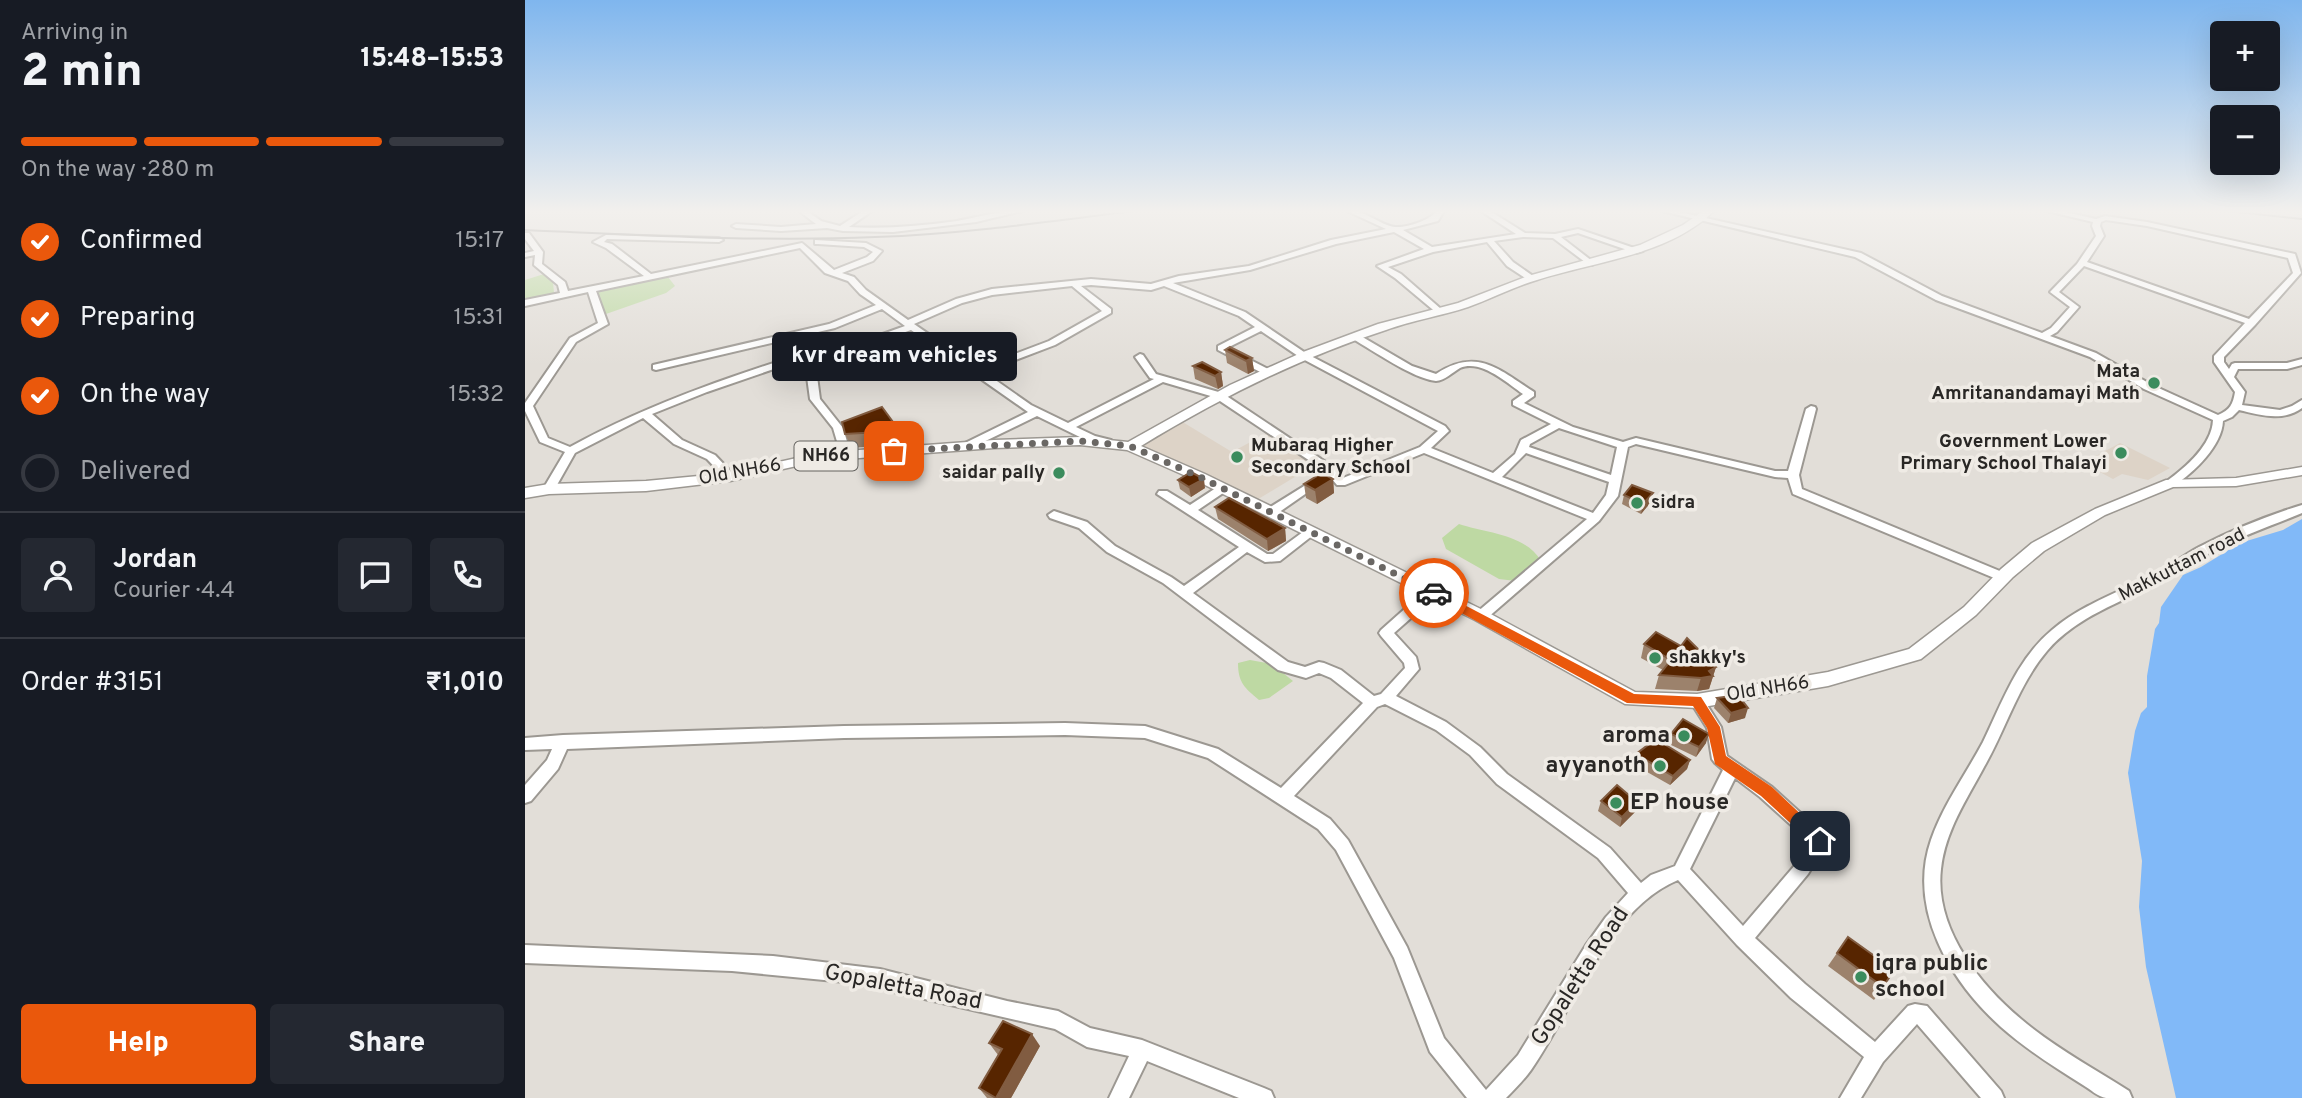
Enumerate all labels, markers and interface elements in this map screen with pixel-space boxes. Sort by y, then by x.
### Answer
text: Arriving in [21,19,128,48]
map controls [2210,21,2280,175]
button: + [2210,21,2280,91]
text: 15:48–15:53 [361,43,504,76]
text: 2 min [21,44,143,103]
button: − [2210,105,2280,175]
text: On the way · 280 m [21,156,214,185]
icon: check [21,223,59,261]
text: Confirmed [80,225,203,258]
text: 15:17 [455,227,504,256]
icon: check [21,300,59,338]
text: Preparing [80,302,195,335]
text: 15:31 [454,304,504,333]
callout: kvr dream vehicles [771,332,1017,381]
text: kvr dream vehicles [791,342,998,371]
place label: Mata Amritanandamayi Math [1931,360,2140,406]
marker: Mata Amritanandamayi Math [2146,375,2162,391]
icon: check [21,377,59,415]
text: On the way [80,379,210,412]
text: 15:32 [449,381,504,410]
pin [864,421,924,481]
place label: Government Lower Primary School Thalayi [1900,430,2107,476]
icon: bag [875,432,913,470]
place label: Mubaraq Higher Secondary School [1251,434,1411,480]
road number: NH66 [795,442,857,470]
marker: Government Lower Primary School Thalayi [2113,445,2129,461]
marker: Mubaraq Higher Secondary School [1229,449,1245,465]
street label: Old NH66 [697,453,783,491]
text: Delivered [80,456,191,489]
place label: saidar pally [942,461,1045,485]
marker: saidar pally [1051,465,1067,481]
place label: sidra [1651,491,1695,515]
marker: sidra [1629,495,1645,511]
street label: Makkuttam road [2115,523,2249,607]
button: person [21,538,95,612]
button: chat [338,538,412,612]
button: phone [430,538,504,612]
text: Jordan [113,544,197,577]
courier [1399,558,1469,628]
icon: car [1415,574,1453,612]
text: Courier · 4.4 [113,577,235,606]
place label: shakky's [1669,646,1746,670]
marker: shakky's [1647,650,1663,666]
text: Order #3151 [21,667,164,700]
text: ₹1,010 [425,667,504,700]
street label: Old NH66 [1725,671,1811,707]
place label: aroma [1602,722,1670,751]
marker: aroma [1676,728,1692,744]
place label: ayyanoth [1546,752,1646,781]
marker: ayyanoth [1652,758,1668,774]
place label: EP house [1630,789,1729,818]
marker: EP house [1608,795,1624,811]
pin [1790,811,1850,871]
icon: home [1801,822,1839,860]
street label: Gopaletta Road [1525,902,1637,1052]
place label: iqra public school [1875,950,1989,1005]
street label: Gopaletta Road [822,959,984,1017]
marker: iqra public school [1853,969,1869,985]
button: Help [21,1004,256,1084]
button: Share [270,1004,504,1084]

